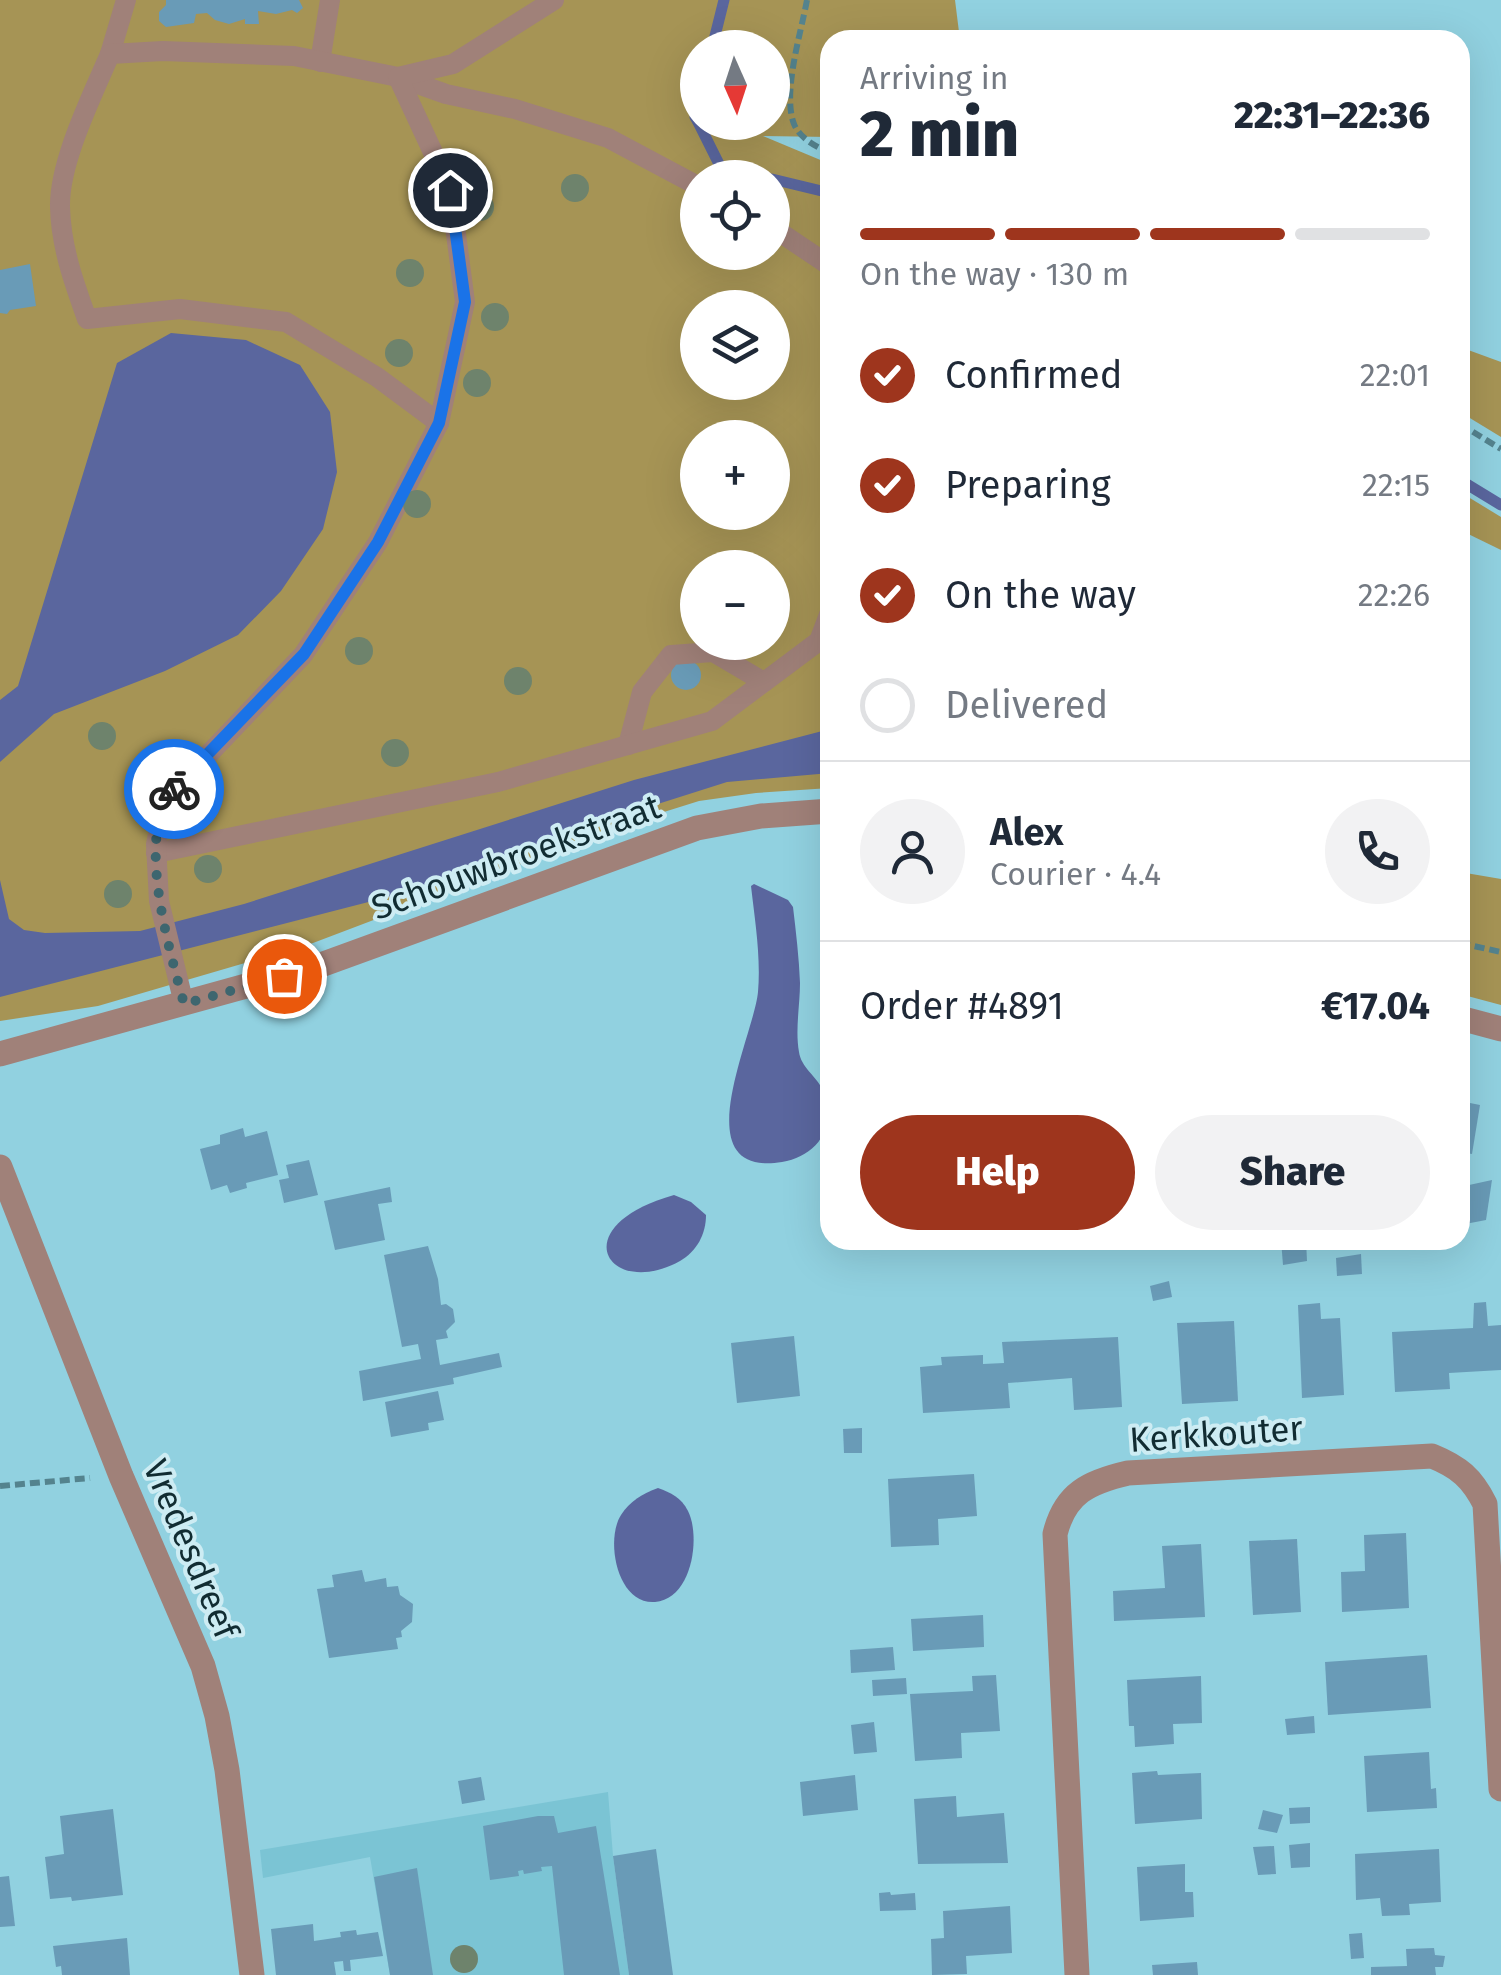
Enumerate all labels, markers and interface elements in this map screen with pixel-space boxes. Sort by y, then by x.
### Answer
north arrow [680,30,790,140]
map controls [680,30,790,660]
text: Arriving in [860,59,1008,97]
text: 22:31–22:36 [1234,92,1430,138]
text: 2 min [860,95,1019,173]
pin [408,148,493,233]
button: locate [680,160,790,270]
icon: home [423,163,478,218]
text: On the way · 130 m [860,255,1129,293]
button: layers [680,290,790,400]
icon: check [860,348,915,403]
text: Confirmed [945,352,1123,398]
text: 22:01 [1360,356,1430,394]
button: + [680,420,790,530]
icon: check [860,458,915,513]
text: Preparing [945,462,1111,508]
text: 22:15 [1362,466,1430,504]
button: − [680,550,790,660]
icon: check [860,568,915,623]
text: On the way [945,572,1136,618]
text: 22:26 [1358,576,1430,614]
text: Delivered [945,682,1108,728]
courier [124,739,224,839]
icon: bike [147,762,202,817]
street label: Schouwbroekstraat [366,785,667,929]
button: person [860,799,965,904]
button: phone [1325,799,1430,904]
text: Alex [990,809,1063,855]
text: Courier · 4.4 [990,855,1161,893]
pin [242,934,327,1019]
icon: bag [257,949,312,1004]
text: Order #4891 [860,983,1064,1029]
text: €17.04 [1321,983,1430,1029]
button: Help [860,1115,1135,1230]
button: Share [1155,1115,1430,1230]
street label: Kerkkouter [1128,1407,1305,1461]
street label: Vredesdreef [134,1453,248,1647]

